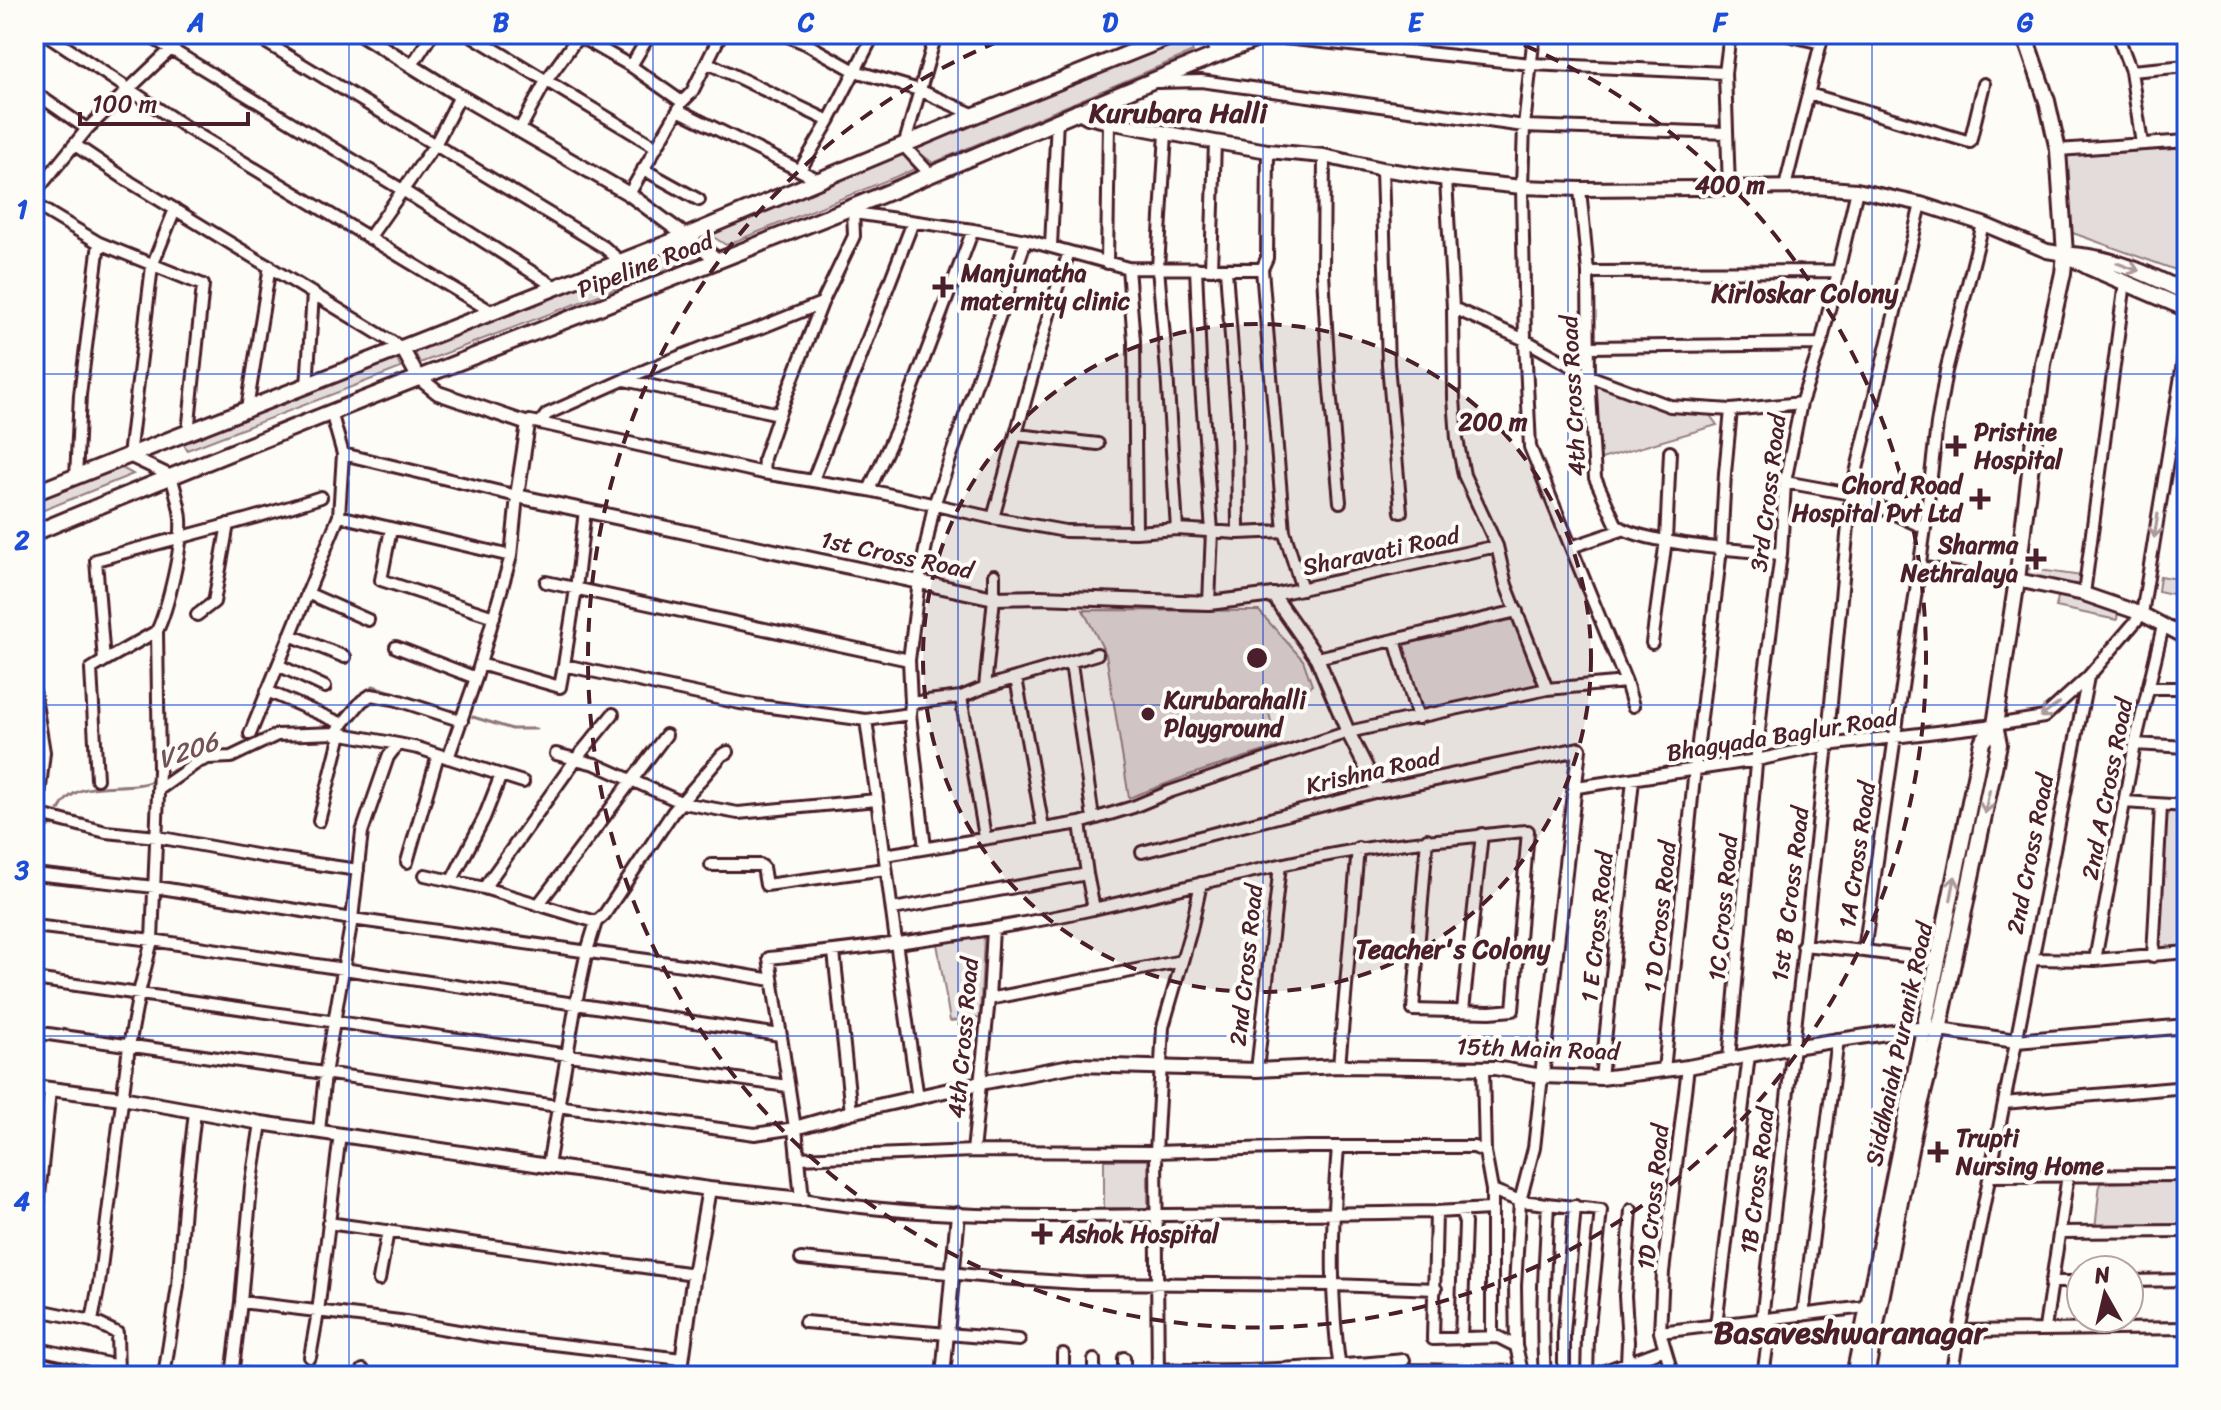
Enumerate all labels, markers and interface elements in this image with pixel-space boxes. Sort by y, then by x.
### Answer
text: A [186,0,205,45]
text: B [493,0,510,45]
text: C [797,0,815,45]
text: D [1102,0,1118,45]
text: E [1408,0,1425,45]
text: F [1712,0,1729,45]
text: G [2017,0,2034,45]
scale bar [80,76,248,126]
text: 100 m [92,83,157,125]
district label: Kurubara Halli [1088,88,1268,137]
text: 400 m [1695,164,1766,206]
text: 1 [16,186,28,232]
street label: Pipeline Road [571,219,721,310]
place label: Manjunatha maternity clinic [960,252,1131,322]
one-way arrow [2115,260,2140,275]
district label: Kirloskar Colony [1711,270,1899,316]
marker: Manjunatha maternity clinic [932,276,954,298]
street label: 4th Cross Road [1548,313,1598,478]
text: 200 m [1458,401,1528,443]
street label: 3rd Cross Road [1737,410,1799,574]
place label: Pristine Hospital [1974,411,2063,481]
marker: Pristine Hospital [1945,435,1967,457]
place label: Chord Road Hospital Pvt Ltd [1792,464,1964,534]
marker: Chord Road Hospital Pvt Ltd [1969,488,1991,510]
one-way arrow [2148,513,2163,539]
street label: Sharavati Road [1299,514,1465,588]
text: 2 [13,517,30,563]
street label: 1st Cross Road [817,518,978,592]
place label: Sharma Nethralaya [1900,524,2019,594]
marker: Sharma Nethralaya [2025,548,2047,570]
centre of rings [1243,644,1271,672]
place label: Kurubarahalli Playground [1163,679,1307,749]
street label: 2nd A Cross Road [2069,693,2145,884]
street label: Bhagyada Baglur Road [1663,696,1902,774]
one-way arrow [2040,701,2061,718]
marker: Kurubarahalli Playground [1139,705,1157,723]
water label: V206 [151,717,227,782]
street label: Krishna Road [1302,735,1446,807]
street label: 2nd Cross Road [1994,769,2066,938]
street label: 1A Cross Road [1826,777,1888,931]
one-way arrow [1978,788,1993,814]
street label: 1st B Cross Road [1758,803,1822,984]
street label: 1C Cross Road [1696,831,1751,983]
street label: 1 D Cross Road [1631,837,1689,995]
text: 3 [14,847,30,893]
street label: 1 E Cross Road [1568,847,1626,1005]
one-way arrow [1946,876,1961,901]
street label: 2nd Cross Road [1217,881,1276,1048]
street label: Siddhaiah Puranik Road [1853,917,1946,1170]
district label: Teacher's Colony [1356,926,1551,972]
street label: 4th Cross Road [935,955,991,1120]
street label: 15th Main Road [1456,1025,1623,1073]
street label: 1B Cross Road [1727,1103,1787,1257]
place label: Trupti Nursing Home [1955,1117,2105,1187]
street label: 1D Cross Road [1624,1120,1682,1272]
marker: Trupti Nursing Home [1927,1141,1949,1163]
text: 4 [14,1178,30,1224]
place label: Ashok Hospital [1059,1213,1220,1255]
marker: Ashok Hospital [1031,1223,1053,1245]
north arrow [2065,1254,2145,1334]
text: N [2091,1254,2113,1295]
district label: Basaveshwaranagar [1713,1304,1989,1361]

